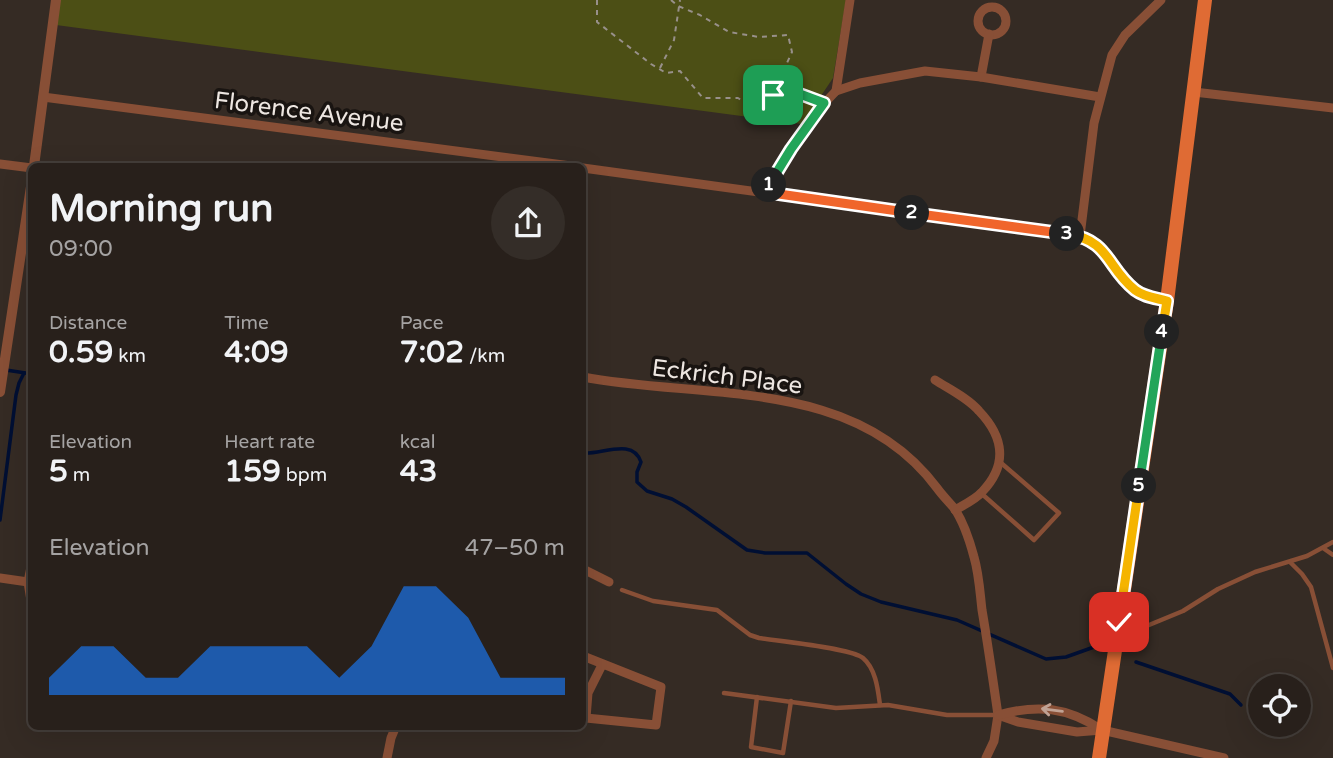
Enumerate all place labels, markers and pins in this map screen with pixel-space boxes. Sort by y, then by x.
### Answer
pin [743,65,803,125]
pin: 1 [752,168,786,202]
pin: 2 [894,196,930,230]
pin: 3 [1050,216,1084,252]
pin: 4 [1144,314,1180,350]
pin: 5 [1122,468,1156,504]
pin [1089,592,1149,652]

